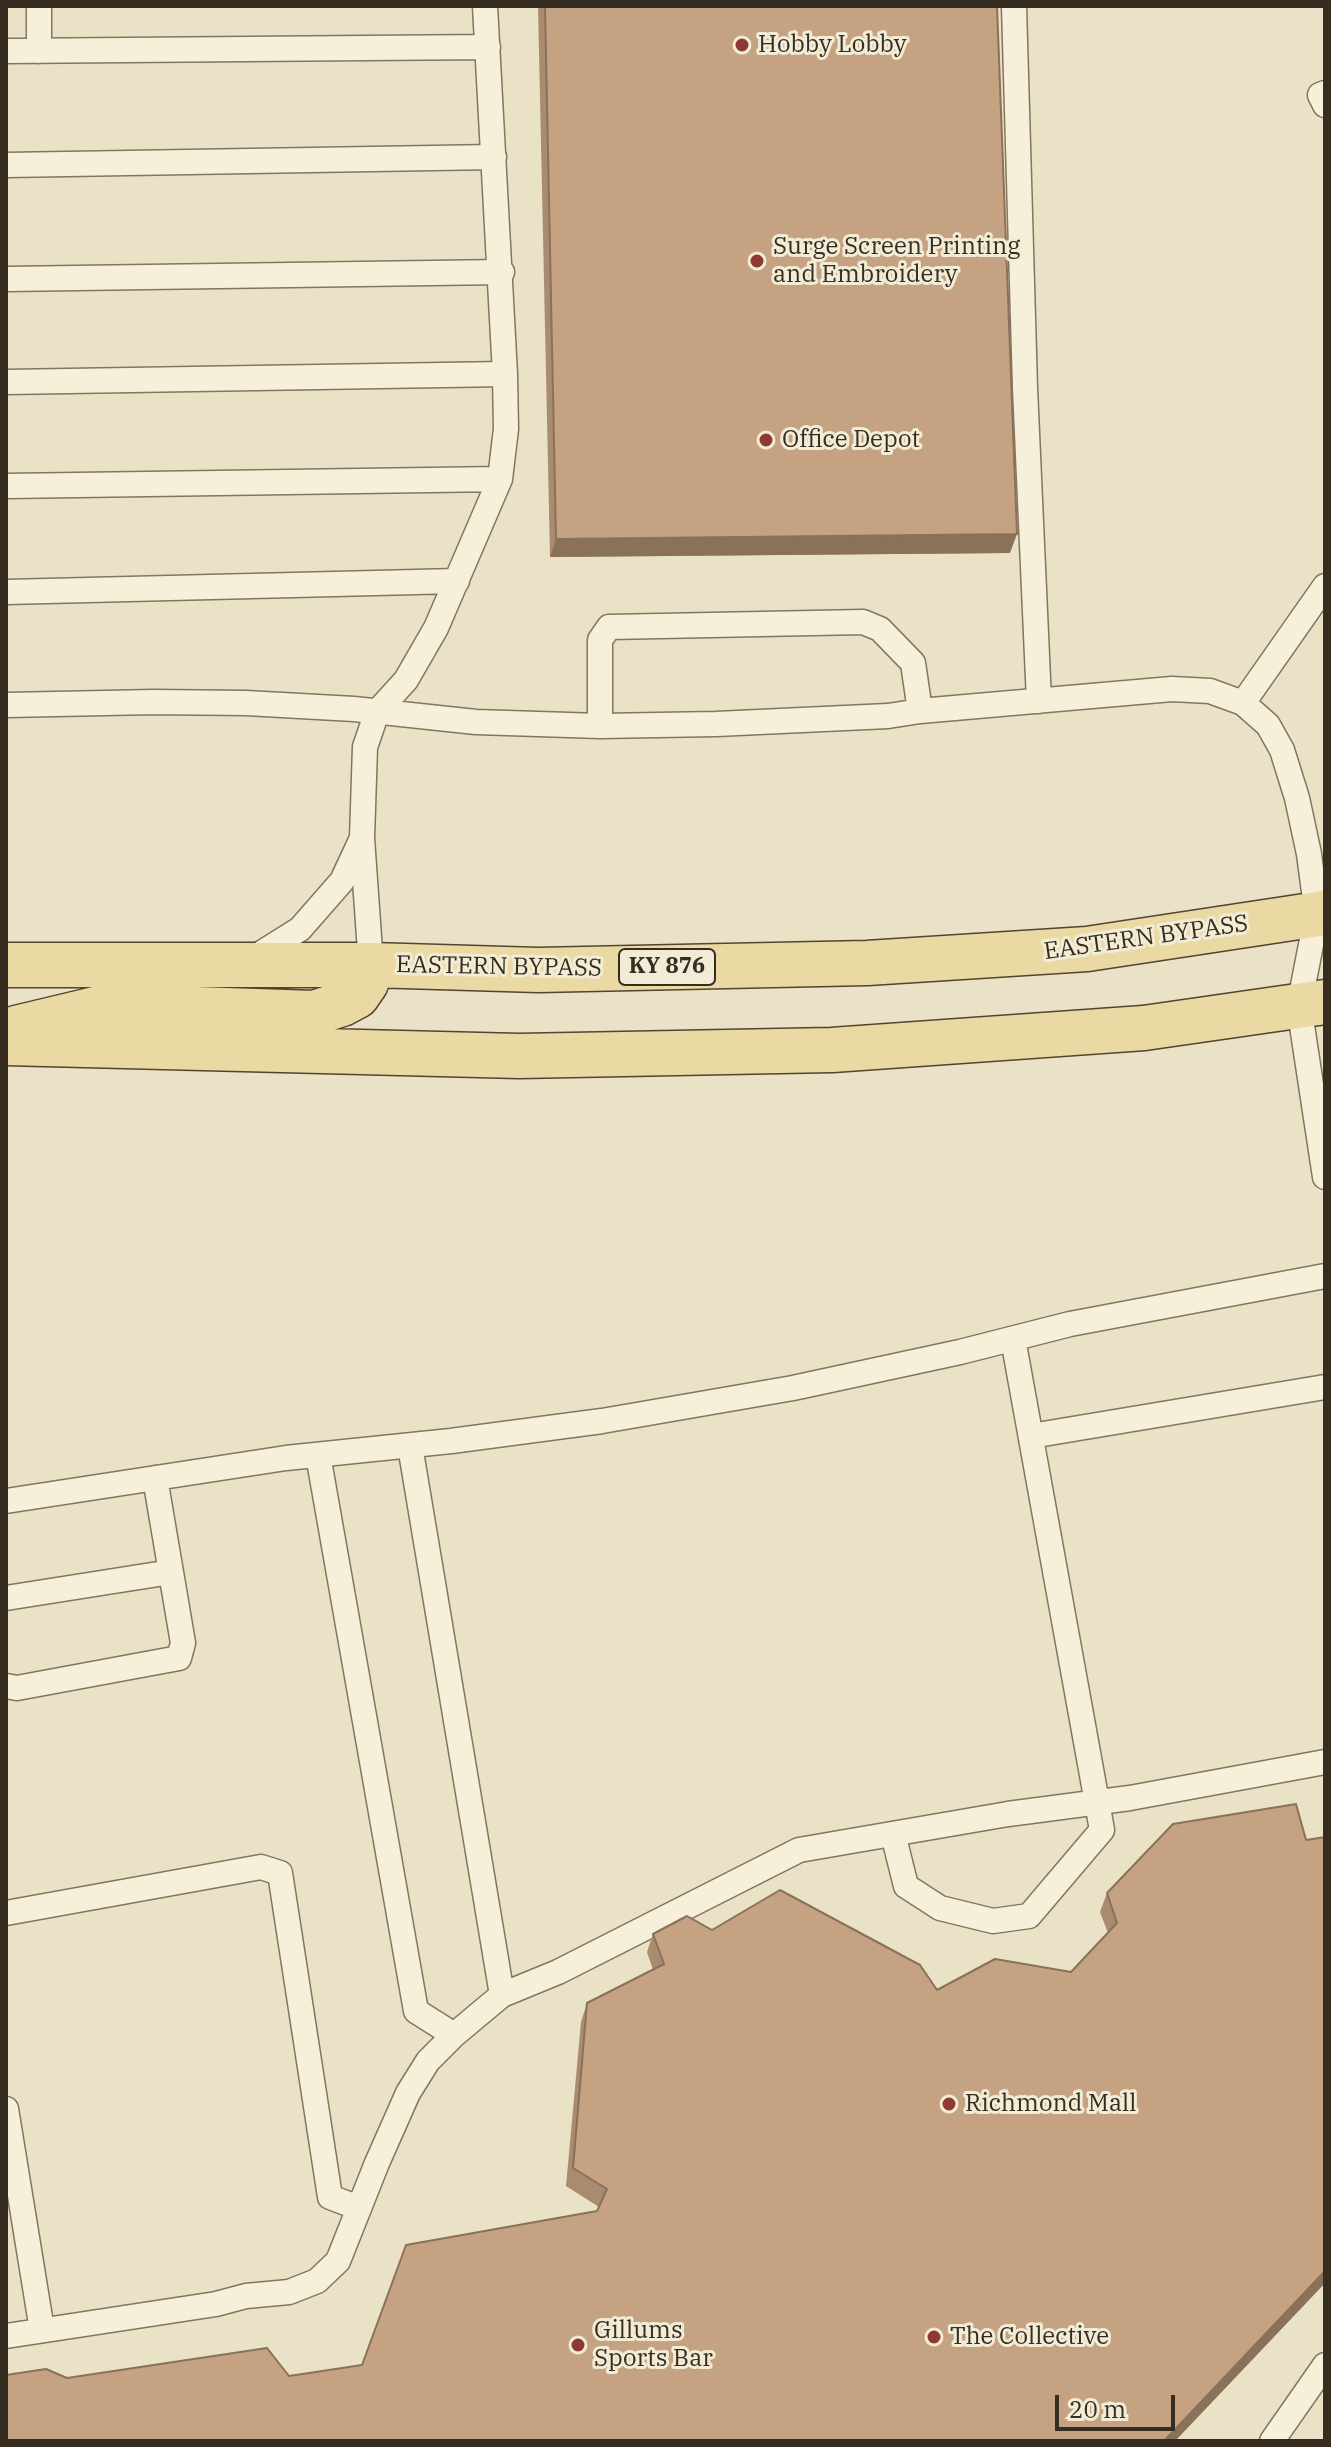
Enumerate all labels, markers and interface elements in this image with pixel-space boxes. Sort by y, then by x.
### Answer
place label: Hobby Lobby [758,31,907,59]
marker: Hobby Lobby [733,36,751,54]
place label: Surge Screen Printing and Embroidery [773,233,1020,289]
marker: Surge Screen Printing and Embroidery [748,252,766,270]
place label: Office Depot [782,426,920,454]
marker: Office Depot [757,431,775,449]
street label: EASTERN BYPASS [1042,909,1250,967]
road number: KY 876 [619,949,715,985]
street label: EASTERN BYPASS [396,951,602,983]
place label: Richmond Mall [965,2090,1136,2118]
marker: Richmond Mall [940,2095,958,2113]
place label: Gillums Sports Bar [594,2317,713,2373]
place label: The Collective [950,2323,1109,2351]
marker: The Collective [925,2328,943,2346]
marker: Gillums Sports Bar [569,2336,587,2354]
scale bar [1059,2379,1179,2429]
text: 20 m [1069,2393,1126,2425]

